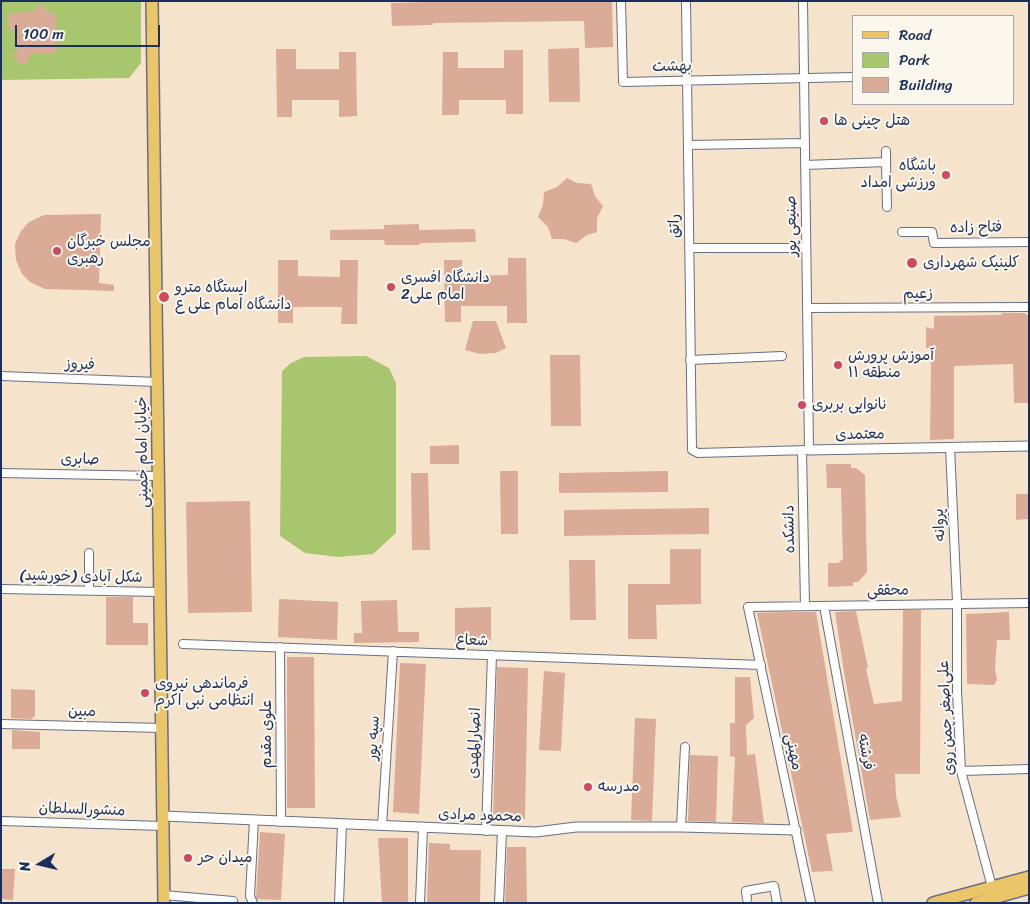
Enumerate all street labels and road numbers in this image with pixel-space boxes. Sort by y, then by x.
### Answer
street label: بهشت [652,58,692,76]
street label: صنیعی پور [782,195,802,257]
street label: راتق [666,214,684,238]
street label: فتاح زاده [950,219,1002,237]
street label: زعیم [903,285,933,303]
street label: فیروز [65,355,95,375]
street label: خیابان امام خمینی [133,396,153,508]
street label: معتمدی [835,426,885,444]
street label: صابری [60,451,100,469]
street label: دانشکده [781,505,799,553]
street label: پروانه [930,508,950,542]
street label: شکل آبادی (خورشید) [19,567,143,587]
street label: محققی [867,582,909,600]
street label: شعاع [455,631,489,651]
street label: علی‌اصغر چمن روی [935,660,959,776]
street label: علوی مقدم [258,700,276,768]
street label: مبین [68,703,96,721]
street label: انصارالمهدی [465,707,485,779]
street label: سپه پور [364,715,384,761]
street label: مهینی [780,732,806,772]
street label: فرشته [853,732,877,772]
street label: منشورالسلطان [38,799,126,821]
street label: محمود مرادی [438,806,522,826]

